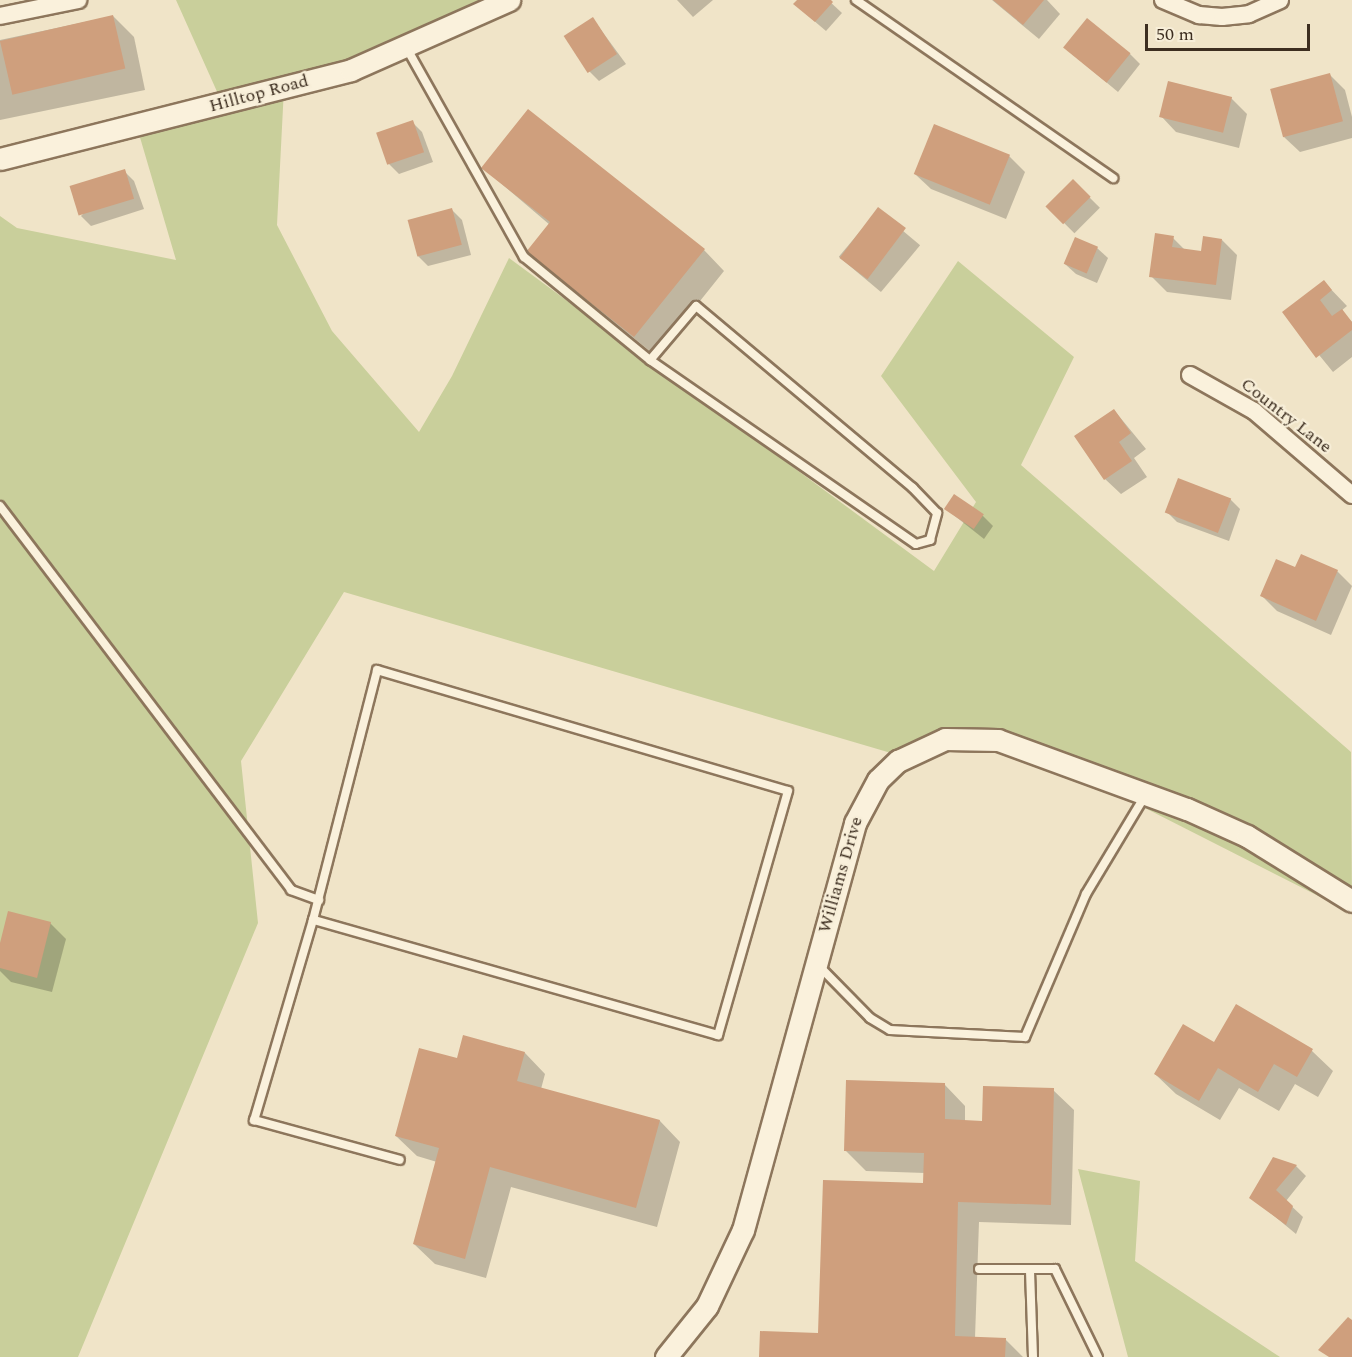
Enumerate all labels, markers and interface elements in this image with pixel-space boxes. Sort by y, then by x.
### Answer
scale bar [1148,12,1313,50]
text: 50 m [1156,21,1194,48]
street label: Hilltop Road [207,70,311,118]
street label: Country Lane [1236,374,1336,458]
street label: Williams Drive [814,814,868,936]

